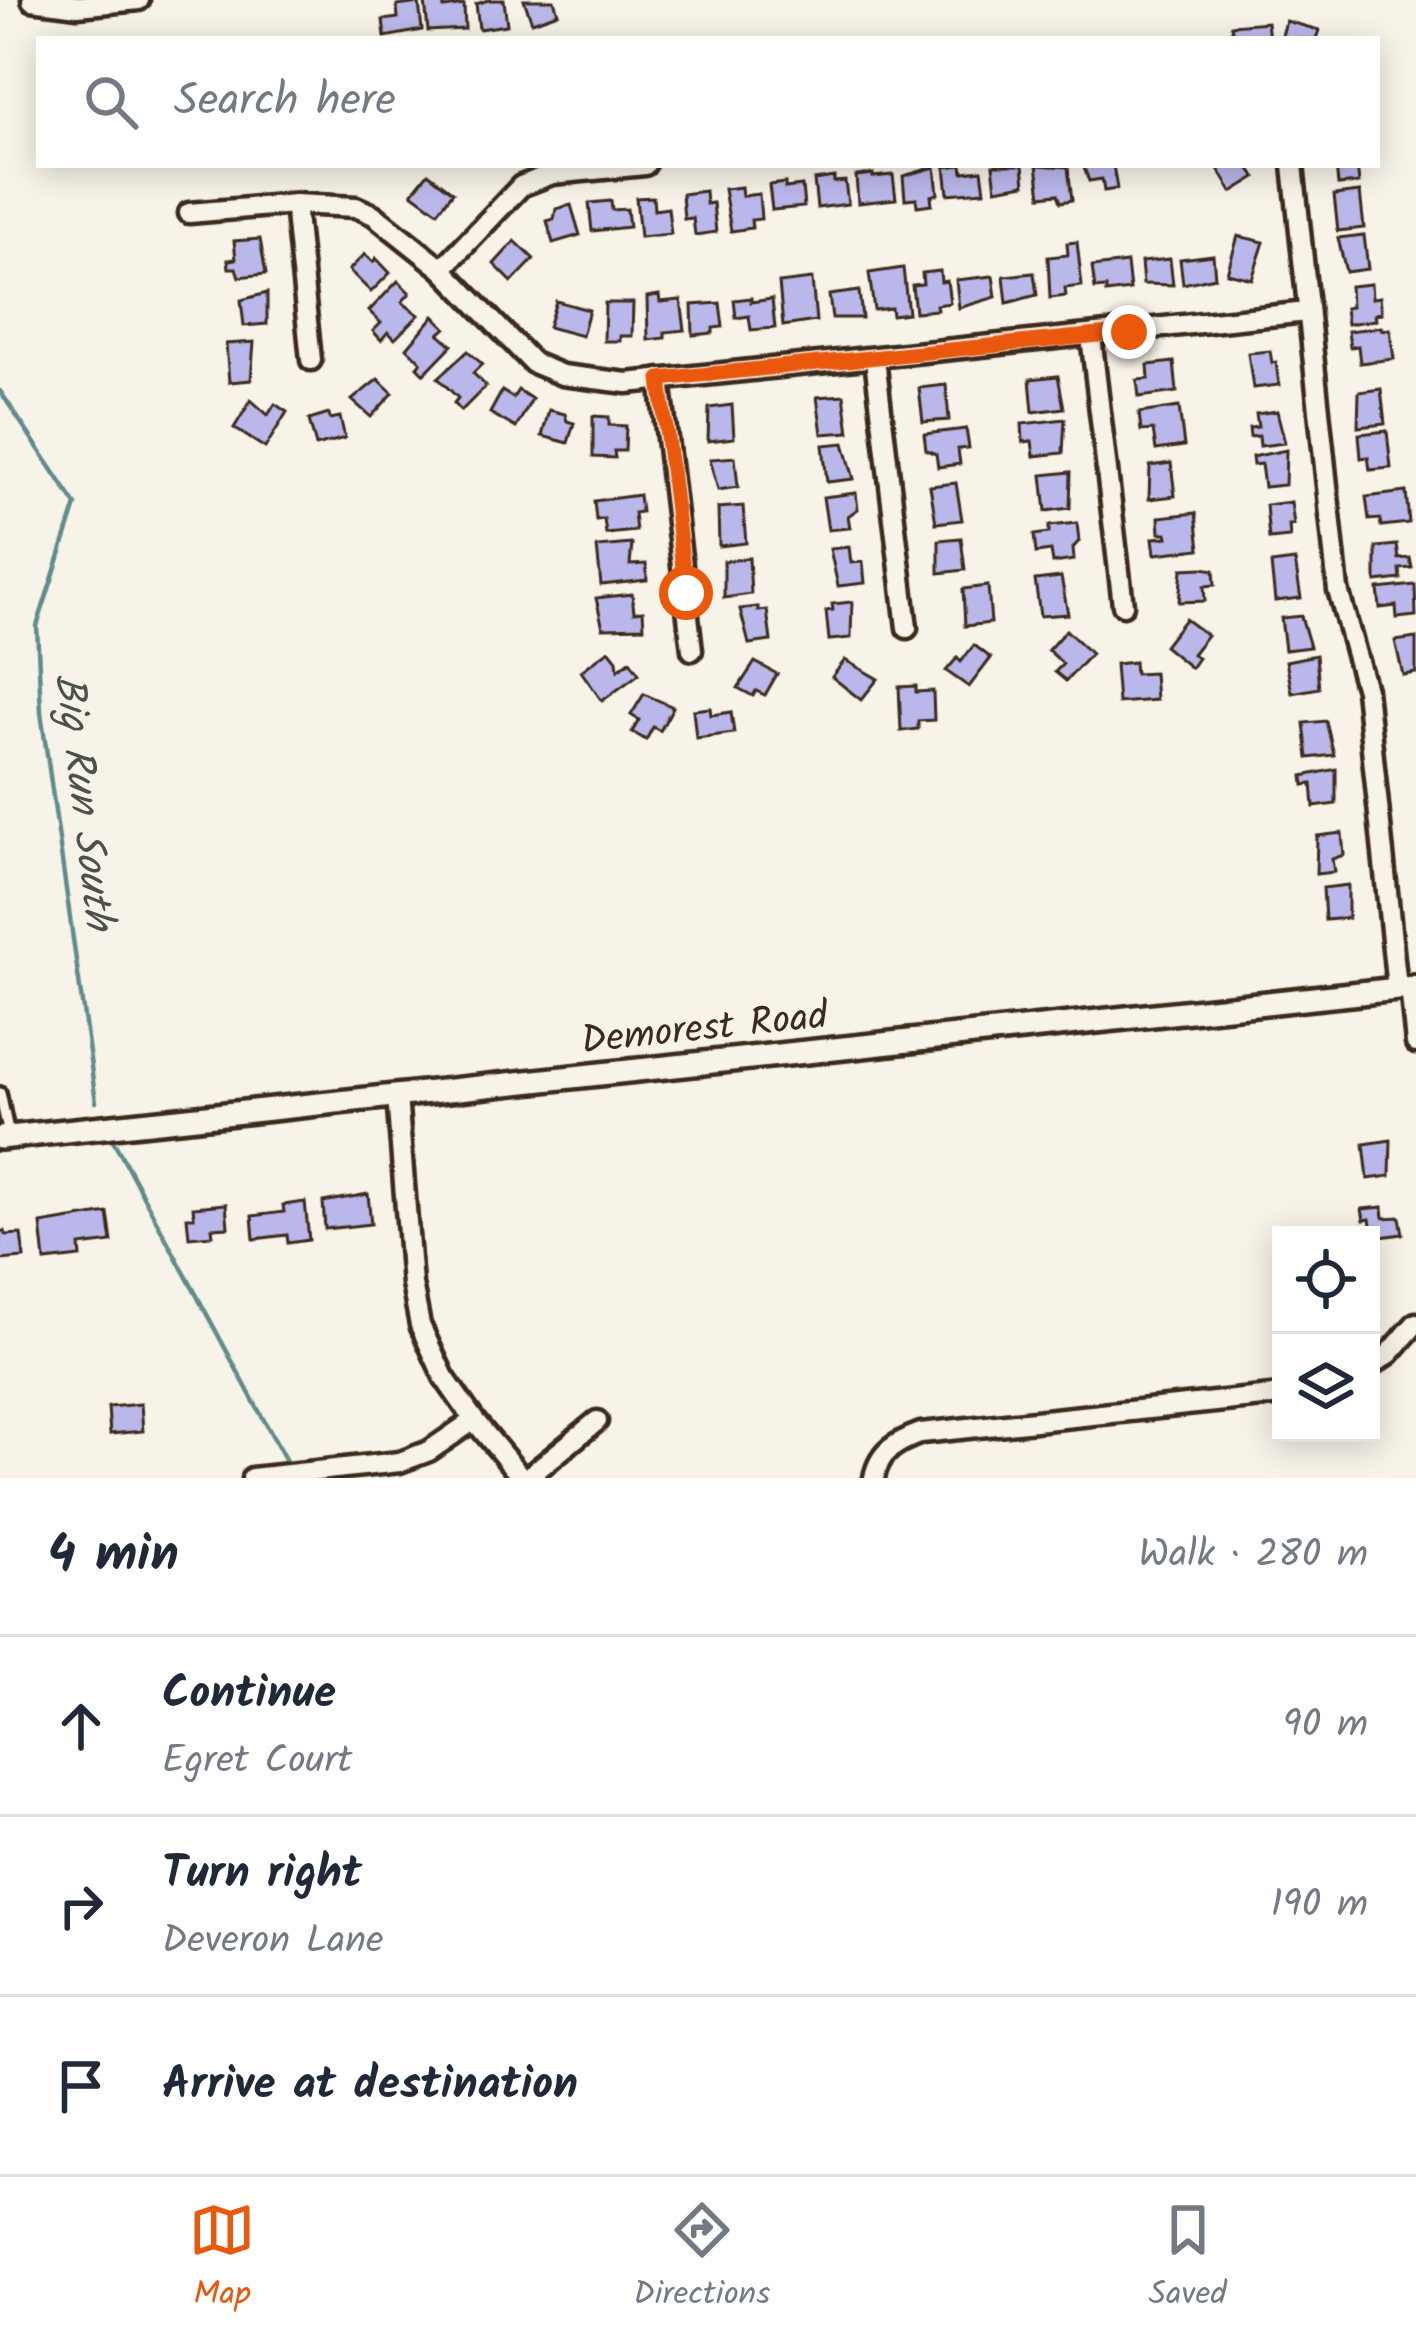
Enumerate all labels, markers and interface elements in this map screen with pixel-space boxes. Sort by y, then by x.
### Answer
search box [36,36,1380,168]
text: Search here [174,66,396,138]
icon: search [78,69,144,135]
route end [1102,305,1156,359]
route start [659,566,713,620]
water label: Big Run South [34,669,132,937]
street label: Demorest Road [578,986,832,1074]
map controls [1272,1226,1380,1442]
button: locate [1272,1226,1380,1334]
button: layers [1272,1334,1380,1442]
text: 4 min [48,1516,179,1597]
text: Walk · 280 m [1139,1525,1368,1587]
text: Continue [162,1659,336,1731]
icon: ahead [48,1693,114,1759]
text: 90 m [1283,1695,1368,1757]
text: Egret Court [162,1731,352,1793]
text: Turn right [162,1839,362,1911]
icon: right [48,1873,114,1939]
text: 190 m [1271,1875,1368,1937]
text: Deveron Lane [162,1911,384,1973]
text: Arrive at destination [162,2050,578,2122]
icon: arrive [48,2053,114,2119]
tab: Map [189,2197,255,2322]
tab: Directions [633,2197,770,2322]
tab: Saved [1149,2197,1227,2322]

